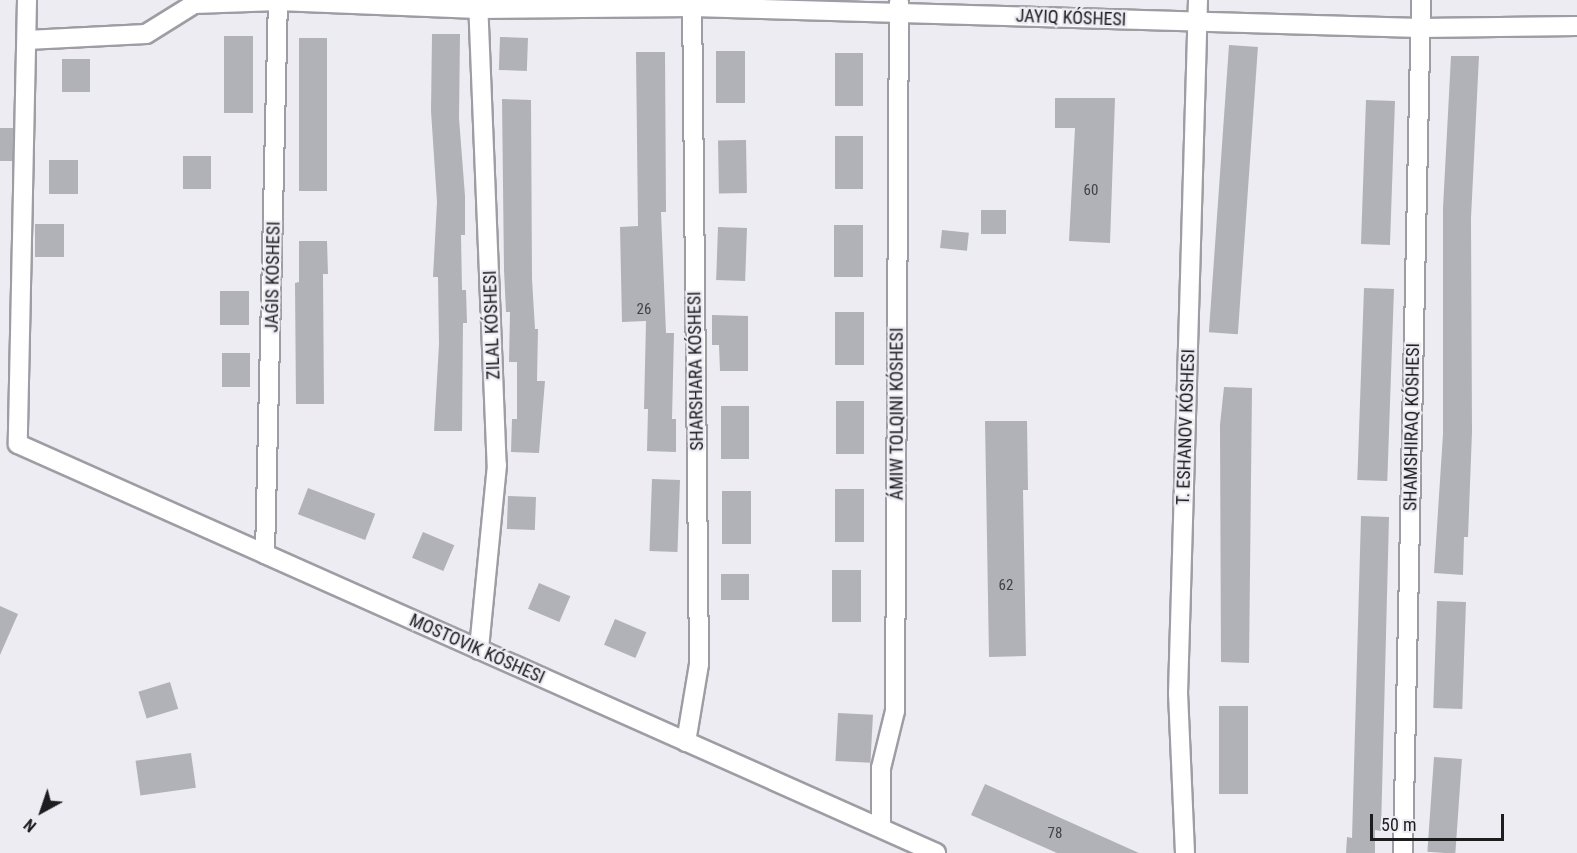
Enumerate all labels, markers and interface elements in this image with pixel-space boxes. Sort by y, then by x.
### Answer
street label: JAYIQ KÓSHESI [1015,5,1127,31]
house number: 60 [1084,182,1098,200]
street label: JAǴIS KÓSHESI [261,221,285,333]
street label: ZILAL KÓSHESI [479,270,505,380]
street label: SHARSHARA KÓSHESI [684,291,708,451]
house number: 26 [637,301,651,319]
street label: ÁMIW TOLQINI KÓSHESI [886,328,908,500]
street label: SHAMSHIRAQ KÓSHESI [1400,343,1424,511]
street label: T. ESHANOV KÓSHESI [1172,349,1200,505]
house number: 62 [999,577,1013,595]
street label: MOSTOVIK KÓSHESI [406,610,548,688]
north arrow [12,781,72,841]
scale bar [1373,802,1506,840]
text: 50 m [1381,814,1416,835]
text: N [20,815,40,836]
house number: 78 [1048,825,1062,843]

